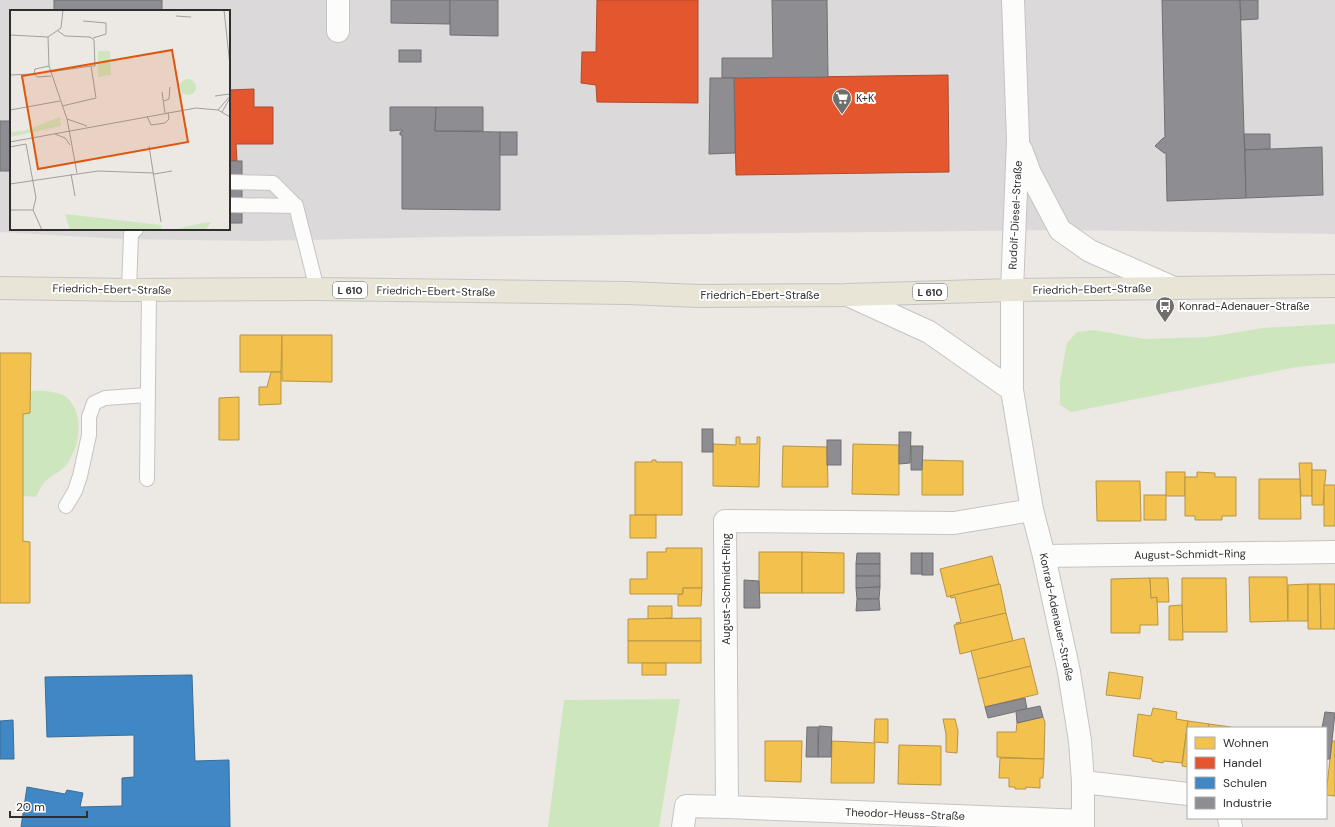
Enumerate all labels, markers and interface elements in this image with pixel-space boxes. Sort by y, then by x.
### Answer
inset map [10,10,230,230]
supermarket icon: K+K [831,87,853,115]
place label: K+K [856,91,875,105]
street label: Rudolf-Diesel-Straße [1005,160,1025,270]
street label: Friedrich-Ebert-Straße [52,281,172,297]
street label: Friedrich-Ebert-Straße [1032,281,1152,297]
road number: L 610 [333,282,367,298]
street label: Friedrich-Ebert-Straße [376,283,496,299]
road number: L 610 [913,284,947,300]
street label: Friedrich-Ebert-Straße [701,288,819,302]
bus stop icon: Konrad-Adenauer-Straße [1154,295,1176,323]
place label: Konrad-Adenauer-Straße [1179,299,1310,313]
street label: August-Schmidt-Ring [719,533,733,645]
street label: August-Schmidt-Ring [1134,546,1246,562]
street label: Konrad-Adenauer-Straße [1037,552,1077,682]
legend [1187,727,1327,819]
text: Wohnen [1223,735,1269,751]
text: Handel [1223,755,1262,771]
text: Schulen [1223,775,1267,791]
scale bar [10,793,87,819]
text: Industrie [1223,795,1272,811]
text: 20 m [16,799,45,815]
street label: Theodor-Heuss-Straße [845,805,965,823]

